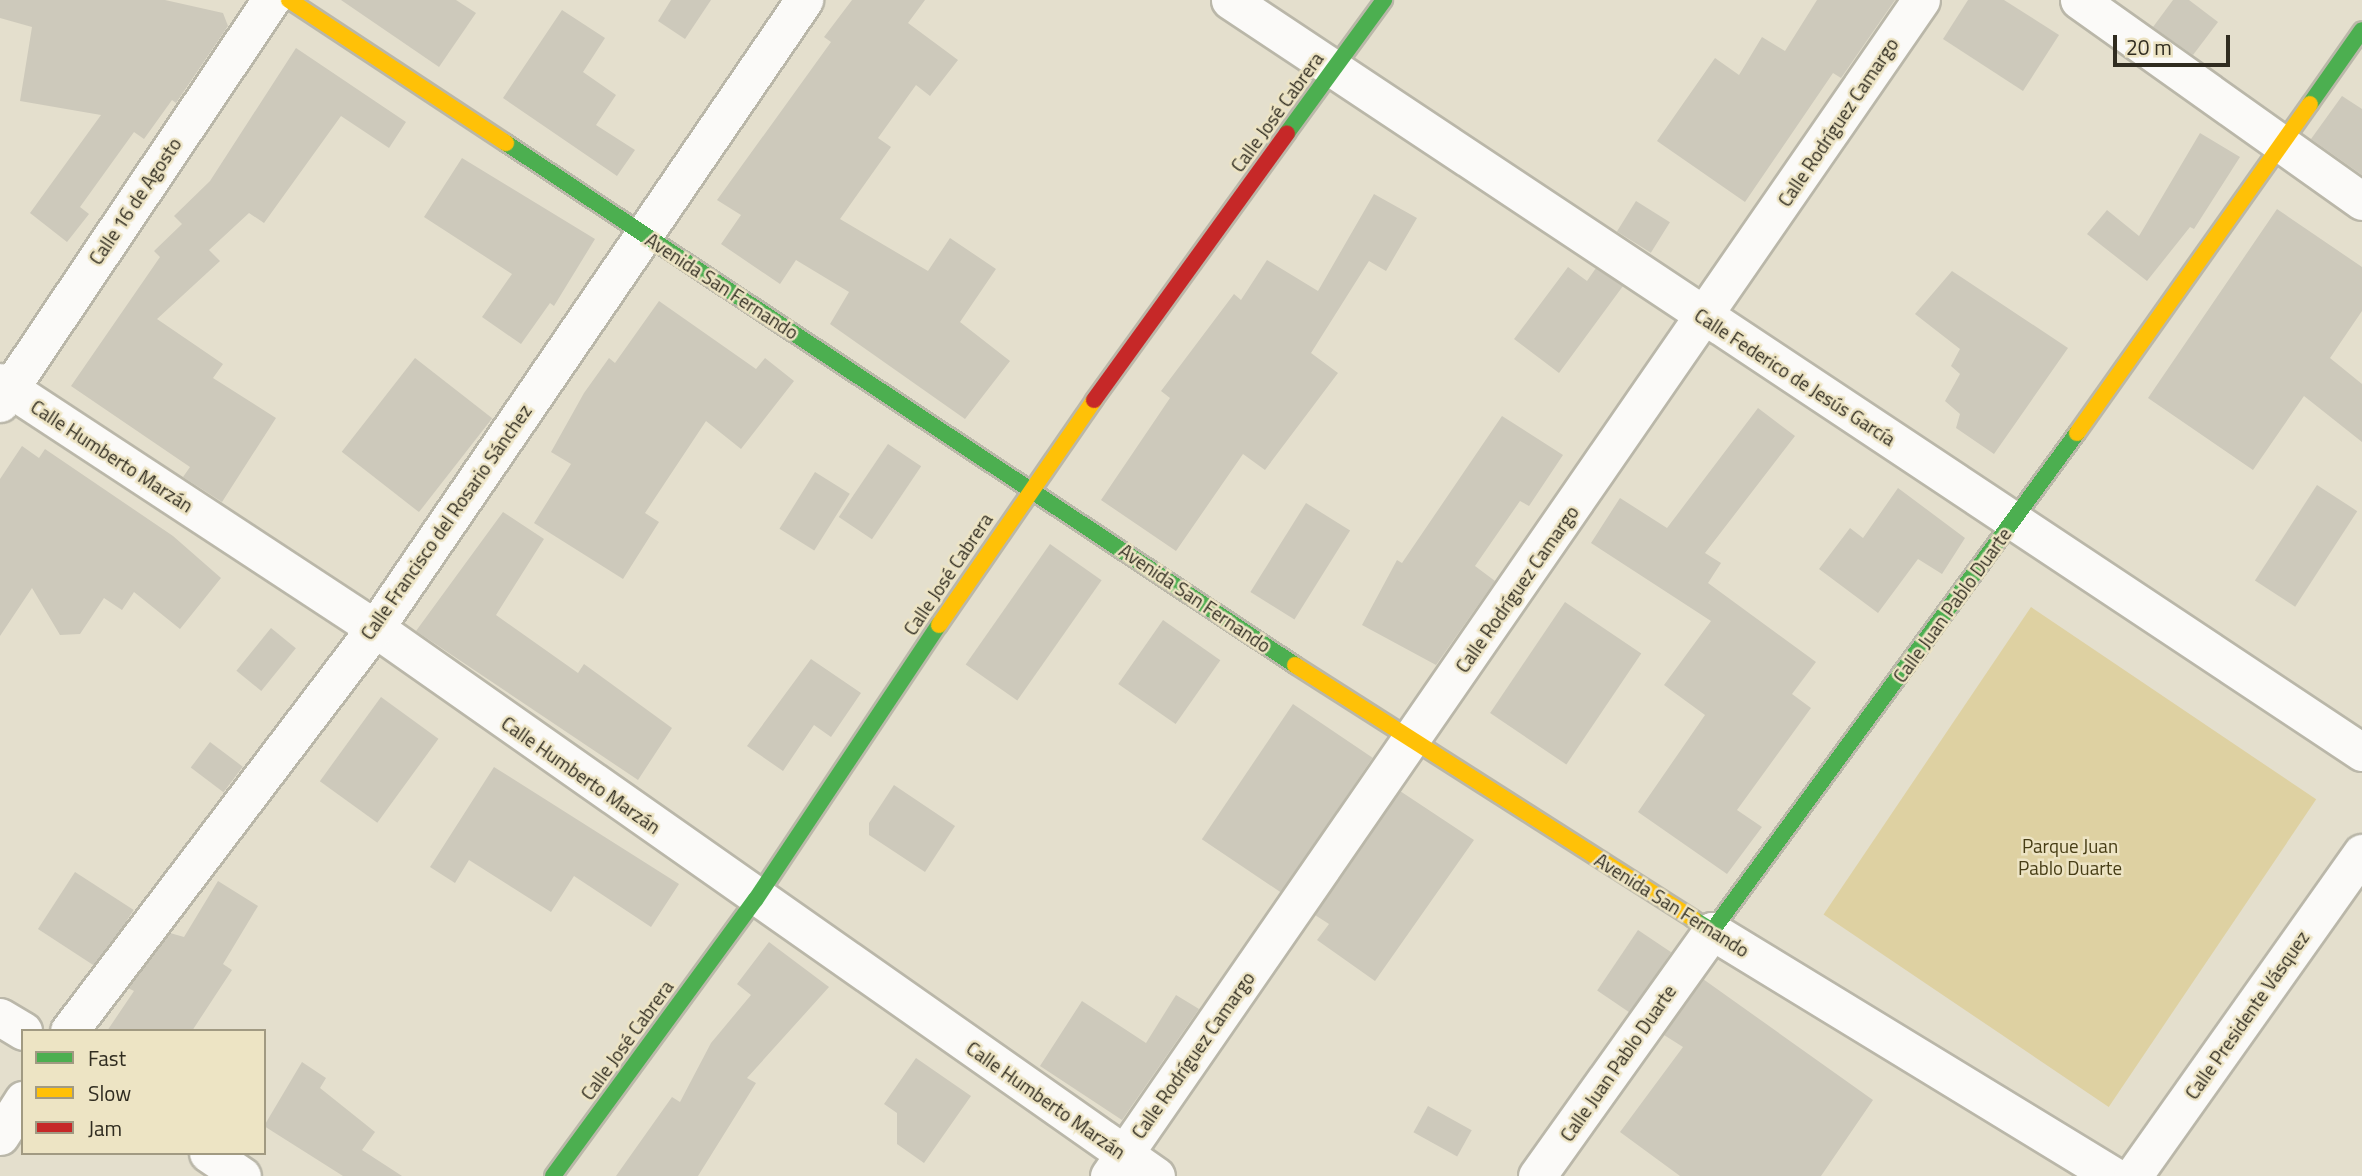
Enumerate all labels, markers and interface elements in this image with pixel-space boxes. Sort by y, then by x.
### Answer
scale bar [2117,21,2234,65]
text: 20 m [2126,31,2172,63]
street label: Calle Rodríguez Camargo [1773,33,1903,211]
street label: Calle José Cabrera [1226,48,1328,176]
street label: Calle 16 de Agosto [84,133,186,269]
street label: Avenida San Fernando [641,228,803,344]
street label: Calle Federico de Jesús García [1690,304,1900,450]
street label: Calle Humberto Marzán [27,395,197,517]
street label: Calle Francisco del Rosario Sánchez [356,400,536,644]
street label: Calle Rodríguez Camargo [1451,501,1583,677]
street label: Calle José Cabrera [899,509,997,639]
street label: Calle Juan Pablo Duarte [1888,523,2016,687]
street label: Avenida San Fernando [1115,539,1275,657]
street label: Calle Humberto Marzán [497,712,665,838]
park label: Parque Juan Pablo Duarte [2018,835,2122,879]
street label: Avenida San Fernando [1591,848,1753,962]
street label: Calle Presidente Vásquez [2180,927,2314,1103]
street label: Calle Rodríguez Camargo [1127,967,1259,1143]
street label: Calle José Cabrera [576,976,678,1104]
street label: Calle Juan Pablo Duarte [1555,980,1681,1146]
legend [21,1029,266,1155]
street label: Calle Humberto Marzán [962,1037,1130,1163]
text: Fast [88,1042,126,1074]
text: Slow [88,1077,131,1109]
text: Jam [88,1112,122,1144]

